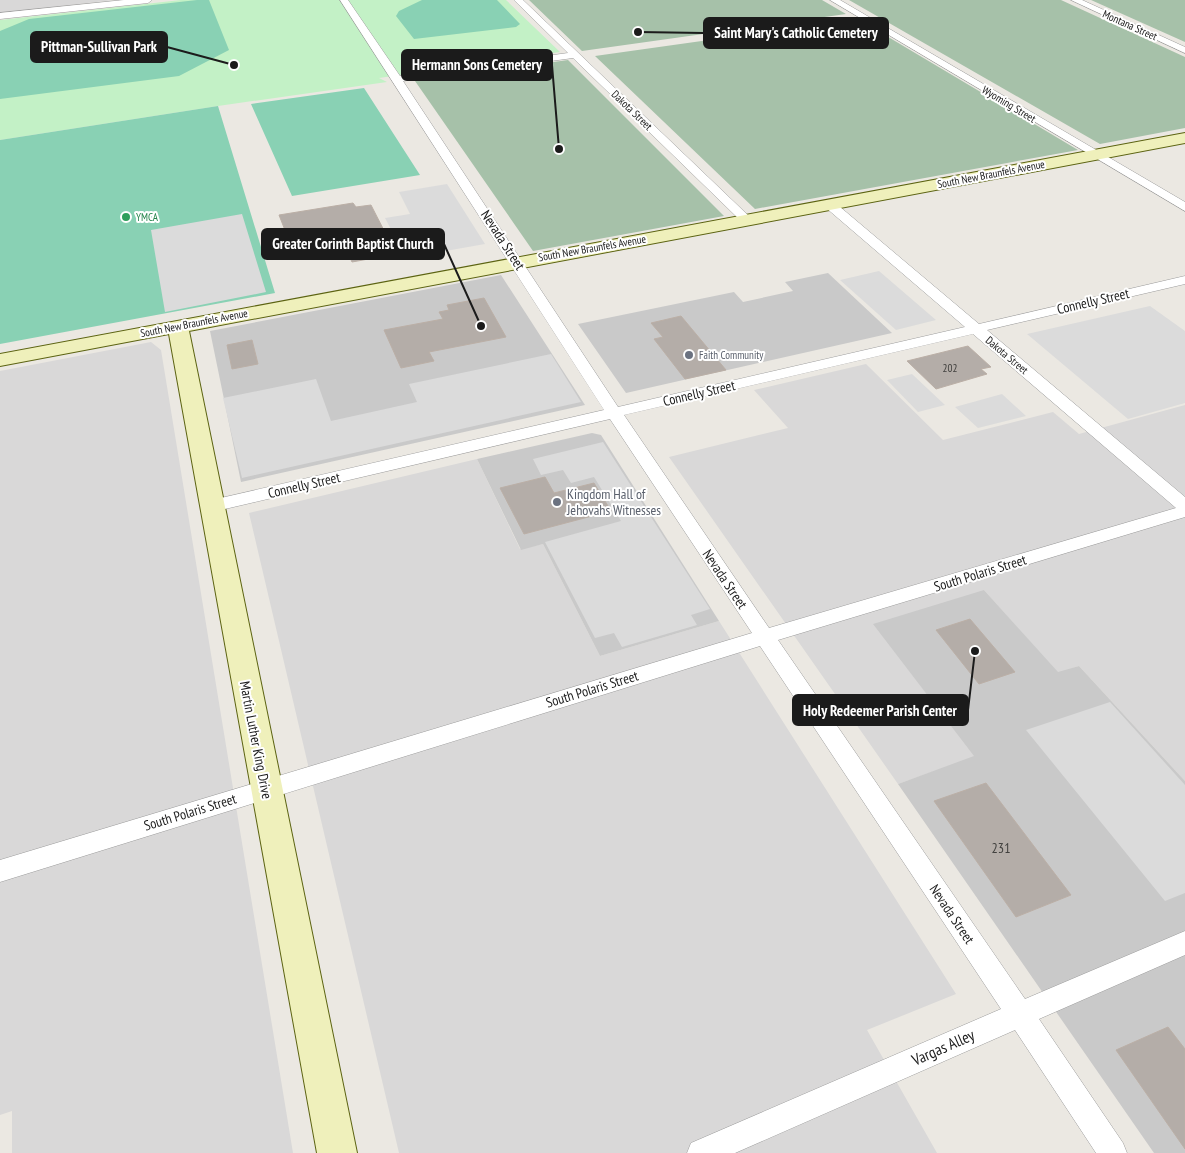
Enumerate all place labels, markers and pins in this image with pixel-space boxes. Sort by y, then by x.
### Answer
callout: Saint Mary's Catholic Cemetery [704,18,888,48]
callout: Pittman-Sullivan Park [31,32,167,62]
callout: Hermann Sons Cemetery [402,50,552,80]
place label: YMCA [136,210,159,224]
marker: YMCA [120,211,132,223]
callout: Greater Corinth Baptist Church [262,229,444,259]
place label: Faith Community [699,348,764,362]
marker: Faith Community [683,349,695,361]
place label: Kingdom Hall of Jehovahs Witnesses [566,485,661,519]
marker: Kingdom Hall of Jehovahs Witnesses [551,496,563,508]
callout: Holy Redeemer Parish Center [793,695,968,725]

